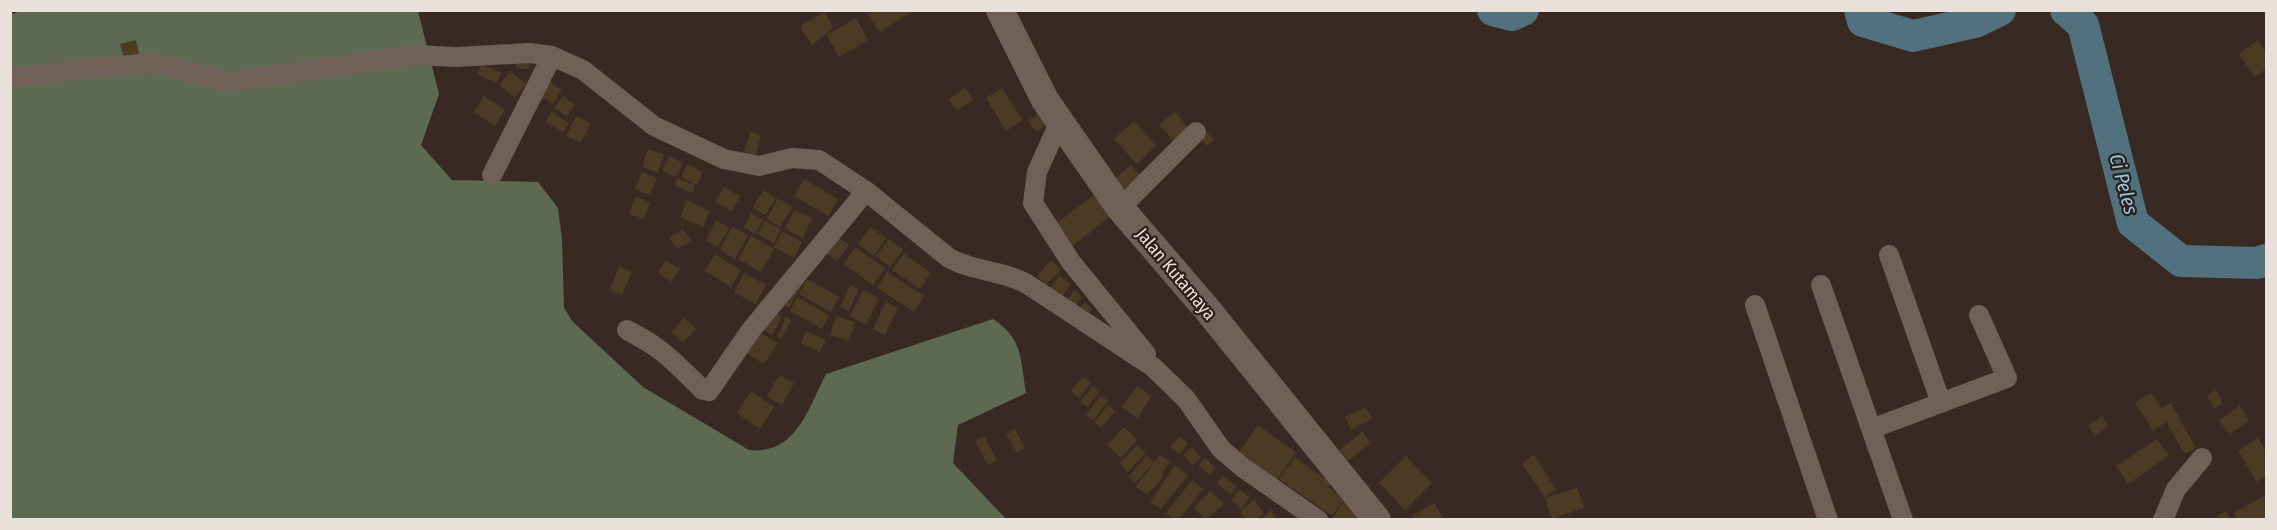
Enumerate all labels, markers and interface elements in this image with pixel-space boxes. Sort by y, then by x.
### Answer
water label: Ci Peles [2104,151,2144,218]
street label: Jalan Kutamaya [1131,224,1221,325]

